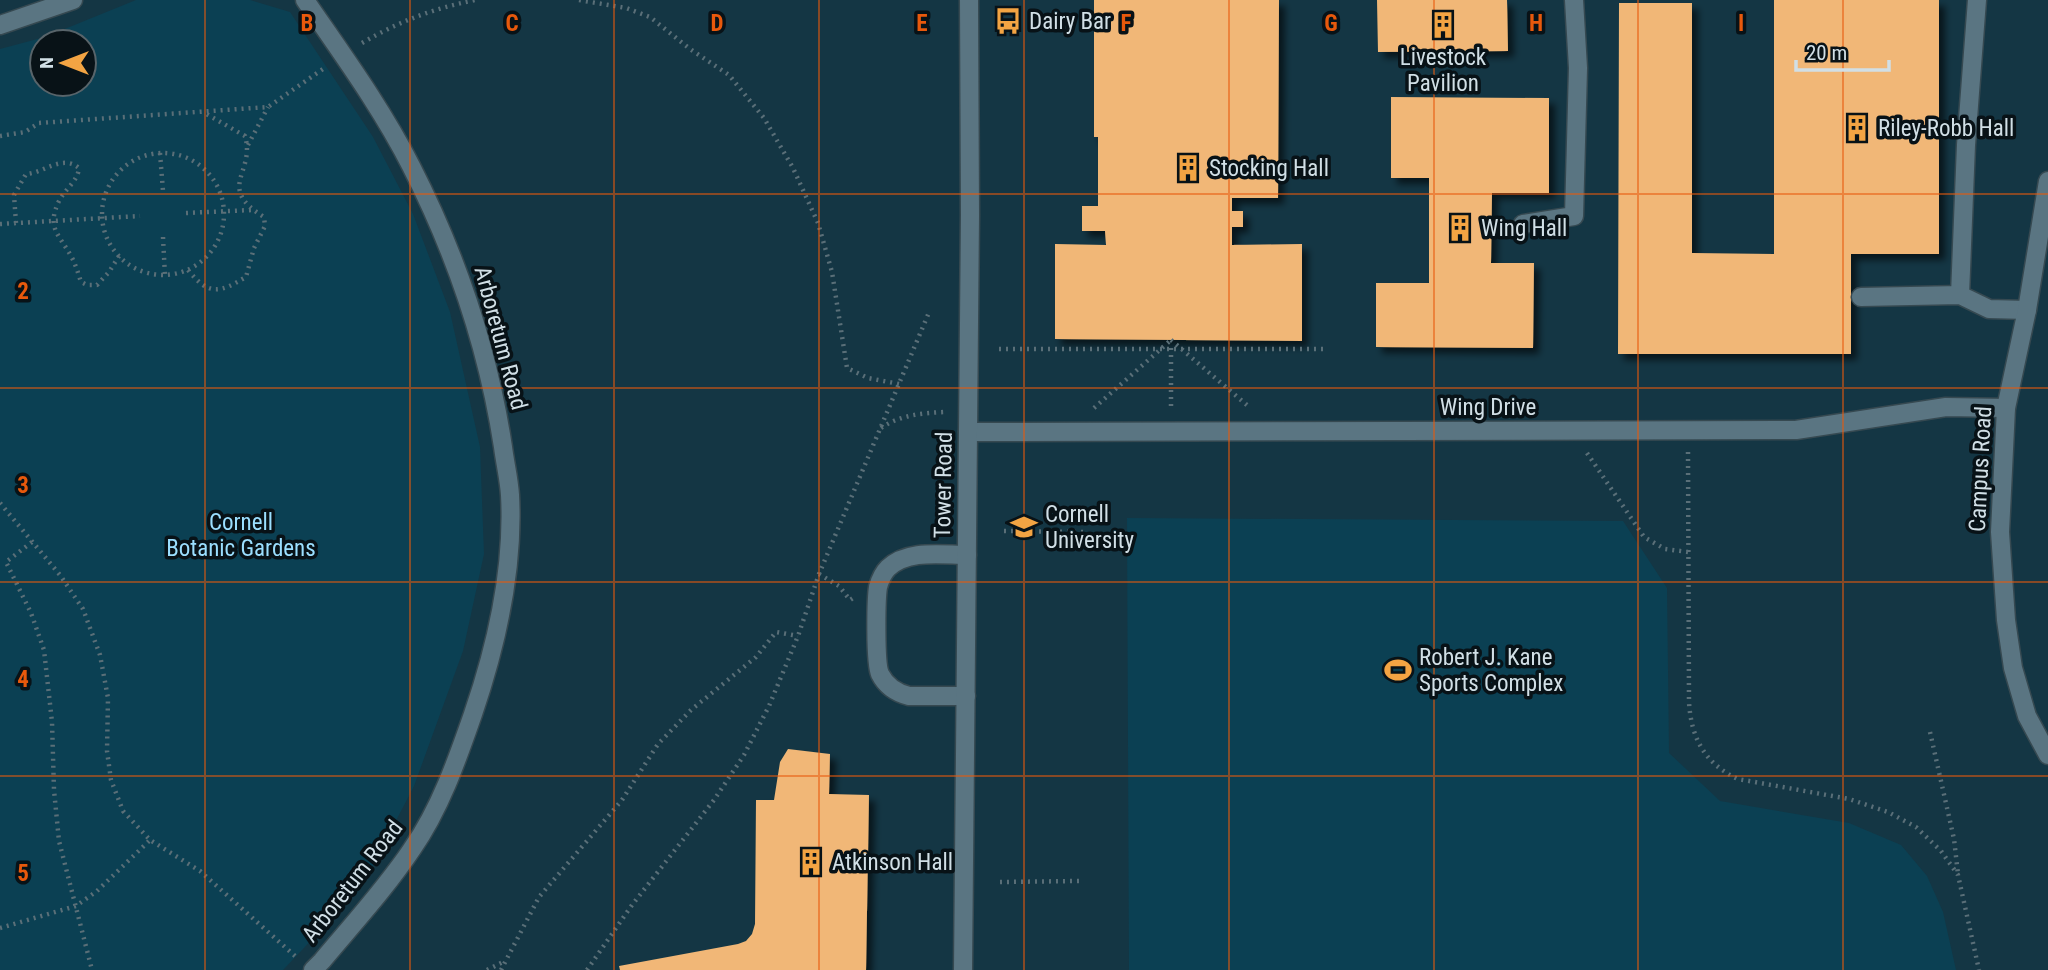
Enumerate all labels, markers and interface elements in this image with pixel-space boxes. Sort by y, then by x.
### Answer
bus stop icon: Dairy Bar [993,6,1023,36]
place label: Dairy Bar [1029,8,1111,35]
text: B [301,10,313,37]
text: C [505,10,519,37]
text: D [711,10,724,37]
text: E [916,10,928,37]
text: F [1121,10,1132,37]
text: G [1324,10,1338,37]
building icon: Livestock Pavilion [1428,10,1458,40]
text: H [1529,10,1543,37]
text: I [1738,10,1744,37]
north arrow [28,28,98,98]
scale bar [1796,28,1889,72]
text: 20 m [1806,41,1847,65]
place label: Livestock Pavilion [1400,44,1487,97]
text: N [35,57,58,69]
building icon: Riley-Robb Hall [1842,113,1872,143]
place label: Riley-Robb Hall [1878,115,2014,142]
building icon: Stocking Hall [1173,153,1203,183]
place label: Stocking Hall [1209,155,1329,182]
building icon: Wing Hall [1445,213,1475,243]
place label: Wing Hall [1481,215,1567,242]
street label: Arboretum Road [468,263,533,413]
text: 2 [17,278,29,305]
street label: Wing Drive [1440,394,1536,421]
street label: Campus Road [1964,406,1997,533]
street label: Tower Road [929,431,958,539]
text: 3 [17,472,29,499]
place label: Cornell University [1045,501,1134,554]
park label: Cornell Botanic Gardens [166,509,316,562]
school or university icon: Cornell University [1009,512,1039,542]
place label: Robert J. Kane Sports Complex [1419,644,1563,697]
sports icon: Robert J. Kane Sports Complex [1383,655,1413,685]
text: 4 [17,666,29,693]
street label: Arboretum Road [296,815,408,948]
building icon: Atkinson Hall [796,847,826,877]
place label: Atkinson Hall [832,849,953,876]
text: 5 [17,860,29,887]

